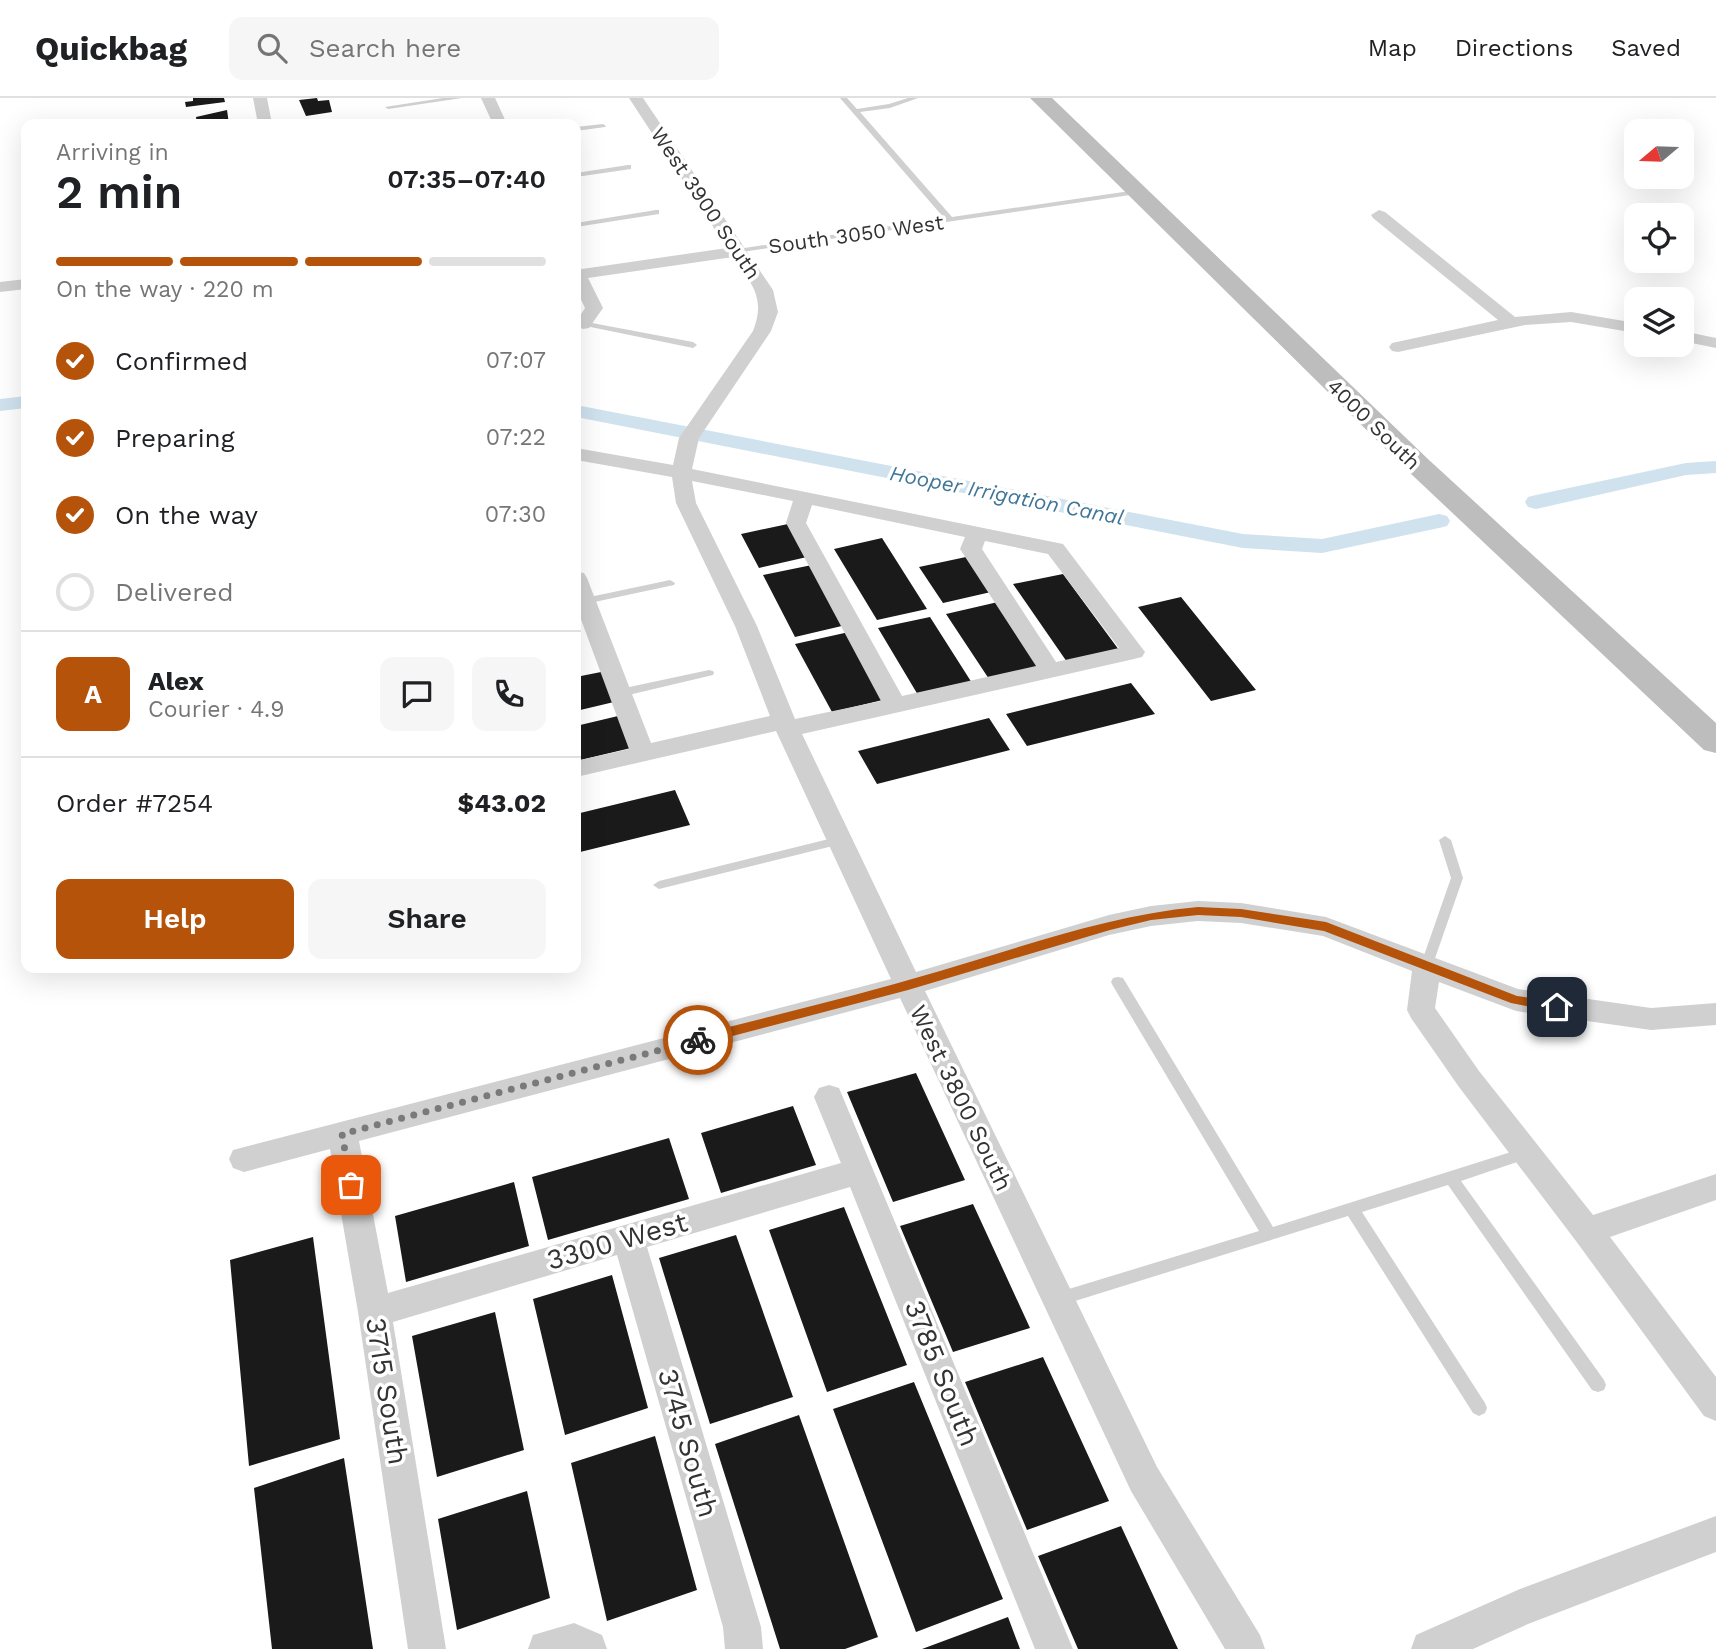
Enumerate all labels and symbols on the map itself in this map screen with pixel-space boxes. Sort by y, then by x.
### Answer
north arrow [1624,119,1694,189]
street label: West 3900 South [646,122,766,284]
street label: South 3050 West [767,209,945,259]
street label: 4000 South [1322,373,1426,475]
water label: Hooper Irrigation Canal [888,460,1126,530]
pin [1527,977,1587,1037]
street label: West 3800 South [904,1000,1018,1196]
courier [663,1005,733,1075]
pin [321,1155,381,1215]
street label: 3300 West [543,1205,691,1277]
street label: 3785 South [898,1295,986,1451]
street label: 3715 South [359,1315,415,1467]
street label: 3745 South [651,1365,725,1521]

